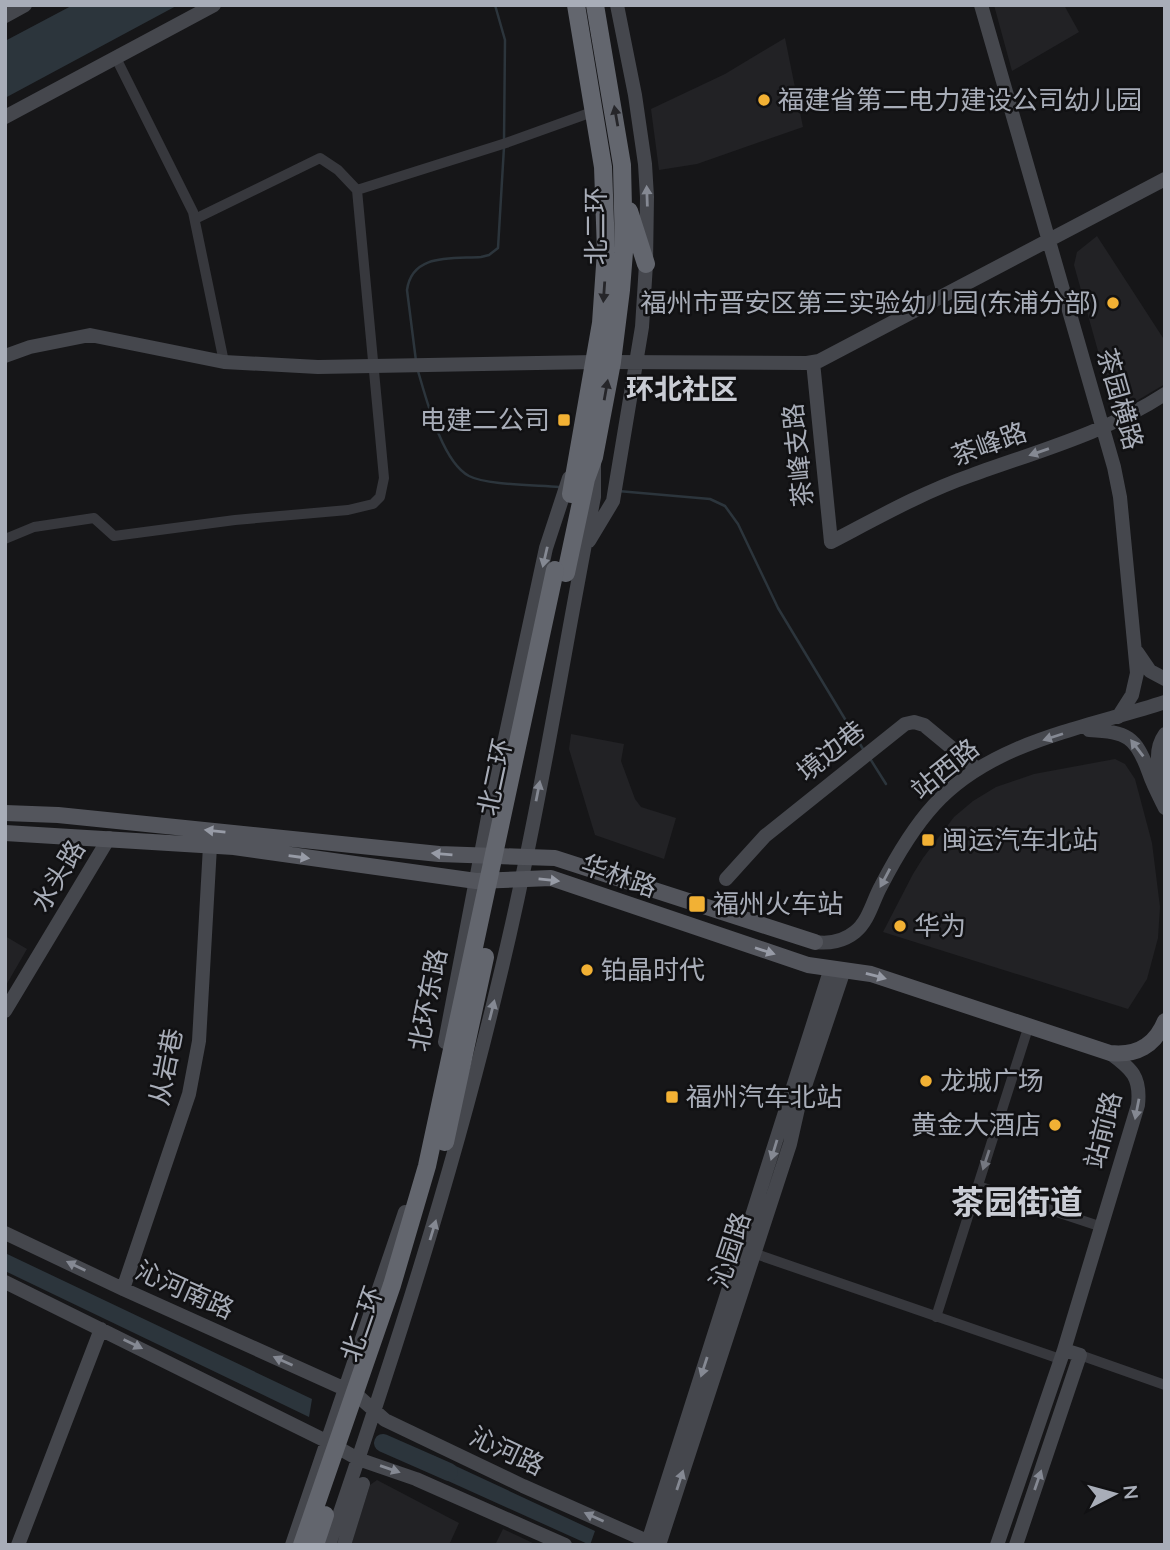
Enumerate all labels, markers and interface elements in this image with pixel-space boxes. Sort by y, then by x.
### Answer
place label: 福建省第二电力建设公司幼儿园 [778,83,1142,116]
marker: 福建省第二电力建设公司幼儿园 [756,92,772,108]
one-way arrow [610,104,621,126]
one-way arrow [641,185,652,207]
street label: 北二环 [579,187,612,265]
one-way arrow [598,281,609,303]
place label: 福州市晋安区第三实验幼儿园(东浦分部) [640,286,1099,319]
marker: 福州市晋安区第三实验幼儿园(东浦分部) [1105,295,1121,311]
street label: 茶园横路 [1090,344,1151,453]
district label: 环北社区 [626,371,738,406]
one-way arrow [601,379,612,401]
street label: 茶峰支路 [776,402,819,508]
place label: 电建二公司 [420,403,550,436]
marker: 电建二公司 [556,412,572,428]
street label: 茶峰路 [947,415,1031,472]
one-way arrow [1029,447,1050,458]
one-way arrow [539,546,550,568]
street label: 境边巷 [790,713,871,788]
street label: 站西路 [904,731,985,806]
one-way arrow [1042,732,1063,742]
street label: 北二环 [470,735,519,818]
one-way arrow [1130,739,1144,757]
one-way arrow [532,780,543,802]
place label: 闽运汽车北站 [942,823,1098,856]
one-way arrow [204,825,226,836]
marker: 闽运汽车北站 [920,832,936,848]
street label: 水头路 [23,834,92,918]
street label: 华林路 [577,847,661,904]
one-way arrow [430,848,452,859]
one-way arrow [288,852,310,863]
one-way arrow [879,868,891,888]
one-way arrow [538,875,560,886]
place label: 福州火车站 [713,887,843,920]
marker: 福州火车站 [687,894,707,914]
place label: 华为 [914,909,966,942]
marker: 华为 [892,918,908,934]
street label: 北环东路 [401,946,454,1054]
one-way arrow [754,946,775,956]
place label: 铂晶时代 [601,953,705,986]
marker: 铂晶时代 [579,962,595,978]
one-way arrow [865,972,886,982]
one-way arrow [487,999,498,1021]
street label: 从岩巷 [142,1025,189,1108]
place label: 龙城广场 [940,1064,1044,1097]
marker: 龙城广场 [918,1073,934,1089]
place label: 福州汽车北站 [686,1080,842,1113]
street label: 站前路 [1077,1088,1128,1172]
marker: 福州汽车北站 [664,1089,680,1105]
one-way arrow [1131,1098,1142,1120]
place label: 黄金大酒店 [911,1108,1041,1141]
marker: 黄金大酒店 [1047,1117,1063,1133]
one-way arrow [768,1140,778,1161]
one-way arrow [980,1150,990,1171]
district label: 茶园街道 [951,1181,1083,1222]
street label: 沁园路 [702,1208,757,1292]
one-way arrow [428,1219,439,1240]
street label: 沁河南路 [131,1253,239,1326]
one-way arrow [66,1261,86,1272]
street label: 北二环 [333,1282,390,1366]
one-way arrow [123,1339,143,1350]
one-way arrow [273,1355,293,1367]
one-way arrow [698,1356,709,1377]
street label: 沁河路 [465,1419,550,1482]
north arrow [1079,1459,1149,1529]
one-way arrow [379,1464,400,1475]
one-way arrow [675,1469,686,1490]
one-way arrow [1033,1469,1044,1490]
text: N [1118,1484,1144,1501]
one-way arrow [583,1511,604,1522]

